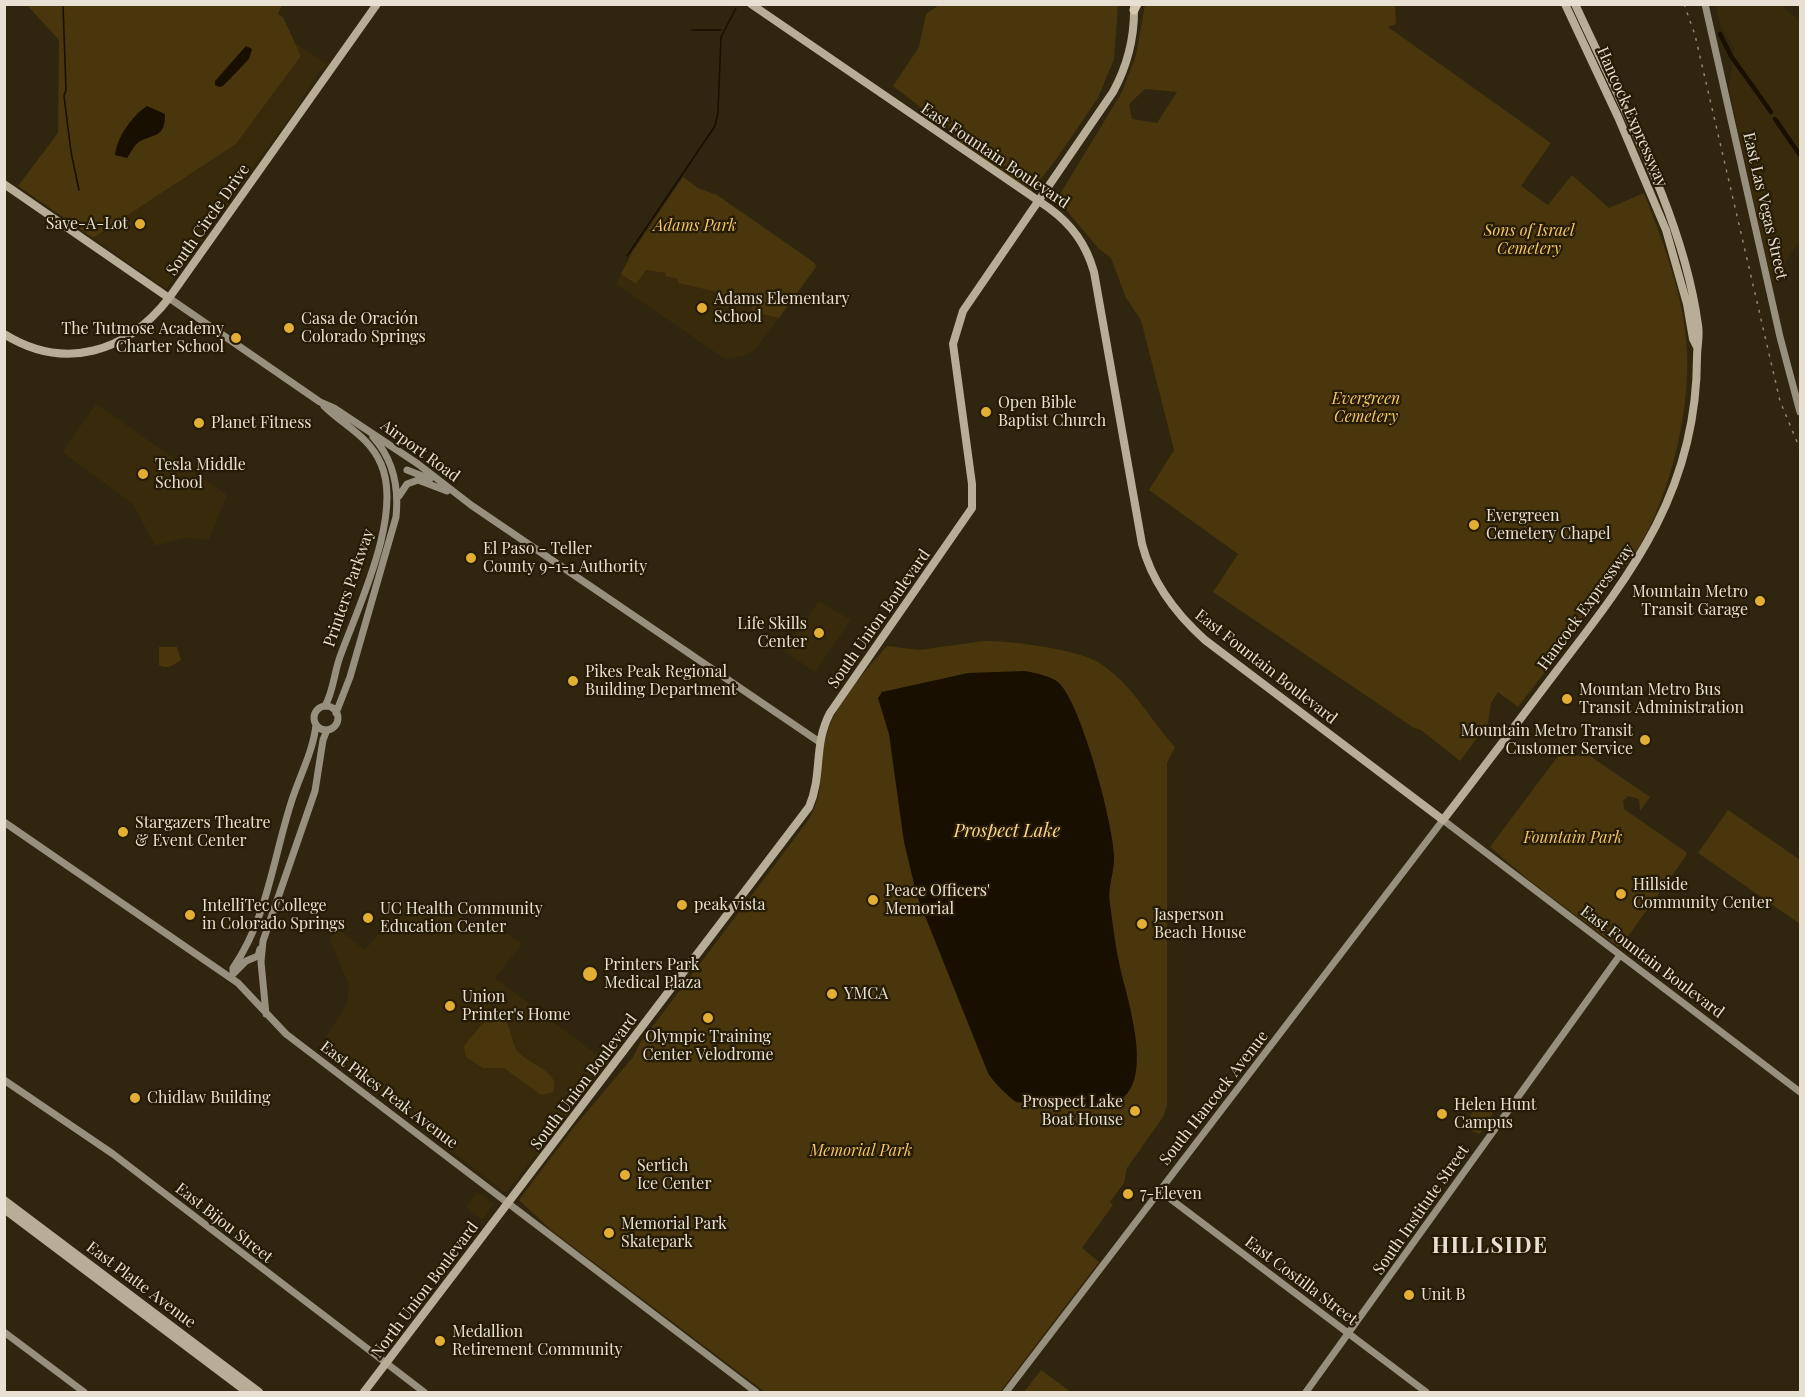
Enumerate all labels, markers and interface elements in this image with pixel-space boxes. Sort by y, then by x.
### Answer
street label: Hancock Expressway [1592,44,1672,190]
street label: East Fountain Boulevard [917,99,1073,213]
street label: East Las Vegas Street [1739,130,1791,282]
street label: South Circle Drive [162,161,254,279]
place label: Save-A-Lot [46,214,128,234]
park label: Adams Park [654,216,736,236]
marker: Save-A-Lot [133,217,147,231]
park label: Sons of Israel Cemetery [1484,221,1574,259]
place label: Adams Elementary School [714,289,850,327]
marker: Adams Elementary School [695,301,709,315]
place label: Casa de Oración Colorado Springs [301,309,426,347]
place label: The Tutmose Academy Charter School [61,319,224,357]
marker: Casa de Oración Colorado Springs [282,321,296,335]
marker: The Tutmose Academy Charter School [229,331,243,345]
park label: Evergreen Cemetery [1332,389,1400,427]
place label: Open Bible Baptist Church [998,393,1106,431]
marker: Open Bible Baptist Church [979,405,993,419]
place label: Planet Fitness [211,413,311,433]
marker: Planet Fitness [192,416,206,430]
street label: Airport Road [377,416,463,486]
place label: Tesla Middle School [155,455,246,493]
marker: Tesla Middle School [136,467,150,481]
place label: Evergreen Cemetery Chapel [1486,506,1611,544]
marker: Evergreen Cemetery Chapel [1467,518,1481,532]
street label: Printers Parkway [320,526,378,650]
place label: El Paso - Teller County 9-1-1 Authority [483,539,647,577]
street label: Hancock Expressway [1534,540,1638,674]
street label: South Union Boulevard [824,546,934,692]
marker: El Paso - Teller County 9-1-1 Authority [464,551,478,565]
place label: Mountain Metro Transit Garage [1632,582,1748,620]
marker: Mountain Metro Transit Garage [1753,594,1767,608]
street label: East Fountain Boulevard [1191,606,1341,728]
place label: Life Skills Center [737,614,807,652]
marker: Life Skills Center [812,626,826,640]
place label: Pikes Peak Regional Building Department [585,662,736,700]
marker: Pikes Peak Regional Building Department [566,674,580,688]
place label: Mountan Metro Bus Transit Administration [1579,680,1744,718]
marker: Mountan Metro Bus Transit Administration [1560,692,1574,706]
place label: Mountain Metro Transit Customer Service [1461,721,1633,759]
marker: Mountain Metro Transit Customer Service [1638,733,1652,747]
place label: Stargazers Theatre & Event Center [135,813,270,851]
water label: Prospect Lake [954,820,1060,842]
marker: Stargazers Theatre & Event Center [116,825,130,839]
park label: Fountain Park [1523,828,1623,848]
place label: Hillside Community Center [1633,875,1772,913]
place label: Peace Officers' Memorial [885,881,990,919]
marker: Hillside Community Center [1614,887,1628,901]
marker: Peace Officers' Memorial [866,893,880,907]
place label: peak vista [694,895,765,915]
place label: IntelliTec College in Colorado Springs [202,896,345,934]
marker: peak vista [675,898,689,912]
place label: UC Health Community Education Center [380,899,543,937]
street label: East Fountain Boulevard [1576,902,1728,1022]
place label: Jasperson Beach House [1154,905,1246,943]
marker: IntelliTec College in Colorado Springs [183,908,197,922]
marker: UC Health Community Education Center [361,911,375,925]
marker: Jasperson Beach House [1135,917,1149,931]
place label: Printers Park Medical Plaza [604,955,701,993]
marker: Printers Park Medical Plaza [581,965,599,983]
place label: YMCA [844,984,888,1004]
place label: Union Printer's Home [462,987,571,1025]
marker: YMCA [825,987,839,1001]
marker: Union Printer's Home [443,999,457,1013]
street label: South Union Boulevard [527,1010,641,1154]
marker: Olympic Training Center Velodrome [701,1011,715,1025]
place label: Olympic Training Center Velodrome [642,1027,774,1065]
street label: South Hancock Avenue [1156,1027,1272,1169]
street label: East Pikes Peak Avenue [317,1037,461,1153]
place label: Chidlaw Building [147,1088,270,1108]
marker: Chidlaw Building [128,1091,142,1105]
place label: Prospect Lake Boat House [1022,1092,1123,1130]
place label: Helen Hunt Campus [1454,1095,1536,1133]
marker: Prospect Lake Boat House [1128,1104,1142,1118]
marker: Helen Hunt Campus [1435,1107,1449,1121]
park label: Memorial Park [810,1141,912,1161]
street label: South Institute Street [1369,1141,1473,1279]
place label: Sertich Ice Center [637,1156,712,1194]
marker: Sertich Ice Center [618,1168,632,1182]
street label: East Bijou Street [171,1179,277,1267]
place label: 7-Eleven [1140,1184,1202,1204]
marker: 7-Eleven [1121,1187,1135,1201]
place label: Memorial Park Skatepark [621,1214,727,1252]
street label: North Union Boulevard [368,1218,482,1362]
marker: Memorial Park Skatepark [602,1226,616,1240]
street label: East Costilla Street [1241,1232,1361,1330]
district label: HILLSIDE [1432,1233,1548,1259]
street label: East Platte Avenue [83,1238,199,1332]
place label: Unit B [1421,1285,1466,1305]
marker: Unit B [1402,1288,1416,1302]
place label: Medallion Retirement Community [452,1322,623,1360]
marker: Medallion Retirement Community [433,1334,447,1348]

